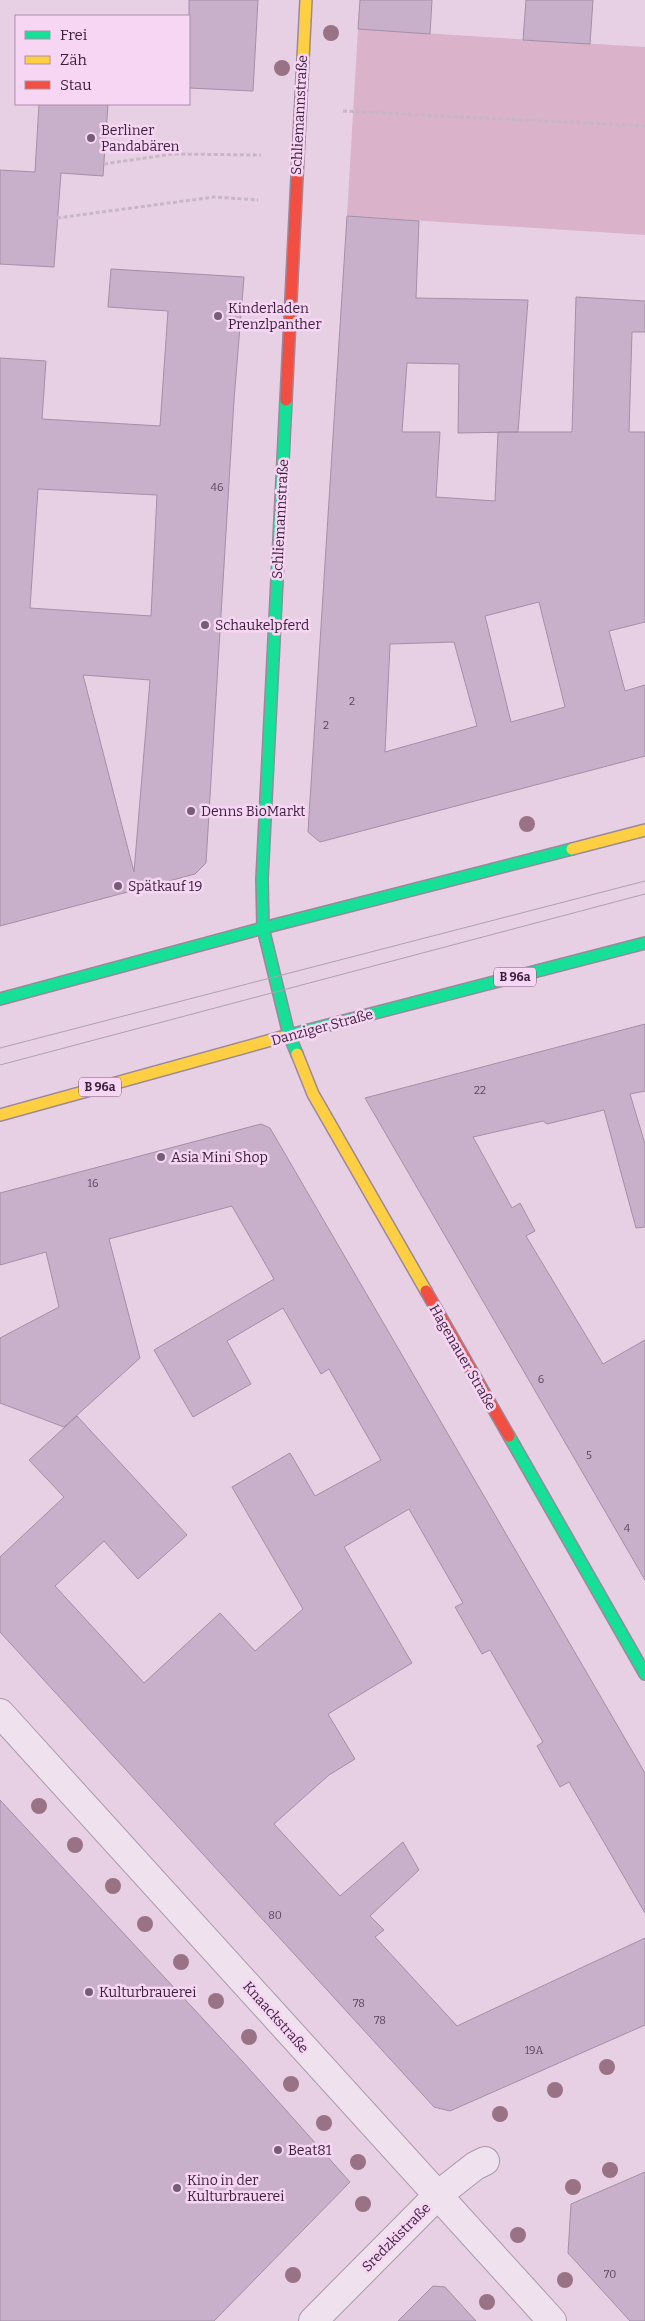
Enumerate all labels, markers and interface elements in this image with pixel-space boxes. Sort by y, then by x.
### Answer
legend [15,15,190,105]
text: Frei [60,26,88,44]
text: Zäh [60,51,87,69]
street label: Schliemannstraße [288,55,311,176]
text: Stau [60,76,92,94]
place label: Berliner Pandabären [101,122,180,155]
marker: Berliner Pandabären [85,132,97,144]
place label: Kinderladen Prenzlpanther [228,300,322,333]
marker: Kinderladen Prenzlpanther [212,310,224,322]
street label: Schliemannstraße [269,459,292,580]
house number: 46 [211,481,223,494]
place label: Schaukelpferd [215,617,309,634]
marker: Schaukelpferd [199,619,211,631]
house number: 2 [349,695,355,708]
house number: 2 [323,719,329,732]
place label: Denns BioMarkt [201,803,305,820]
marker: Denns BioMarkt [185,805,197,817]
place label: Spätkauf 19 [128,878,202,895]
marker: Spätkauf 19 [112,880,124,892]
road number: B 96a [494,968,536,986]
street label: Danziger Straße [269,1006,375,1049]
road number: B 96a [79,1078,121,1096]
house number: 22 [474,1084,486,1097]
place label: Asia Mini Shop [171,1149,268,1166]
marker: Asia Mini Shop [155,1151,167,1163]
house number: 16 [88,1177,98,1190]
street label: Hagenauer Straße [425,1301,500,1413]
house number: 6 [538,1373,544,1386]
house number: 5 [586,1449,592,1462]
house number: 4 [624,1522,631,1535]
house number: 80 [268,1909,282,1922]
street label: Knaackstraße [239,1978,312,2057]
place label: Kulturbrauerei [99,1984,196,2001]
marker: Kulturbrauerei [83,1986,95,1998]
house number: 78 [353,1997,365,2010]
house number: 78 [374,2014,386,2027]
house number: 19A [525,2044,544,2057]
place label: Beat81 [288,2142,332,2159]
marker: Beat81 [272,2144,284,2156]
place label: Kino in der Kulturbrauerei [187,2172,284,2205]
marker: Kino in der Kulturbrauerei [171,2182,183,2194]
street label: Sredzkistraße [358,2199,434,2275]
house number: 70 [604,2268,616,2281]

